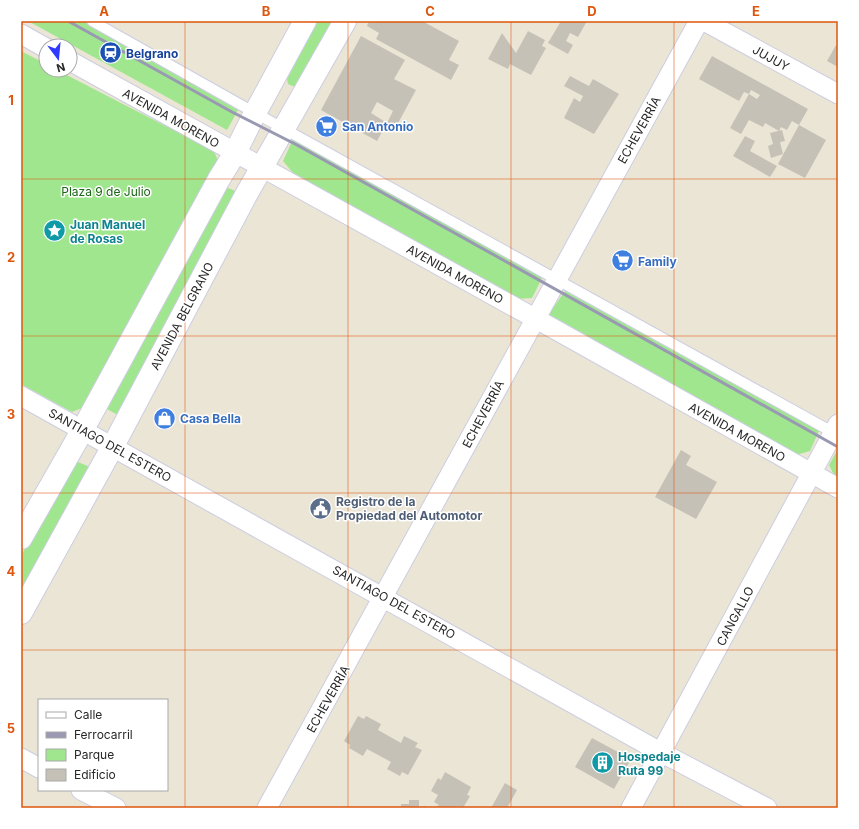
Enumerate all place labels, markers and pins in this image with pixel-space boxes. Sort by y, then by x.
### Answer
station icon: Belgrano [98,40,124,66]
place label: Belgrano [126,46,178,61]
supermarket icon: San Antonio [313,113,339,139]
place label: San Antonio [342,119,413,134]
place label: Juan Manuel de Rosas [70,217,145,246]
place icon: Juan Manuel de Rosas [42,218,68,244]
supermarket icon: Family [610,248,636,274]
place label: Family [638,254,677,269]
shop icon: Casa Bella [152,405,178,431]
place label: Casa Bella [180,411,241,426]
place label: Registro de la Propiedad del Automotor [336,494,482,523]
public building icon: Registro de la Propiedad del Automotor [308,495,334,521]
place label: Hospedaje Ruta 99 [618,749,681,778]
building icon: Hospedaje Ruta 99 [590,750,616,776]

